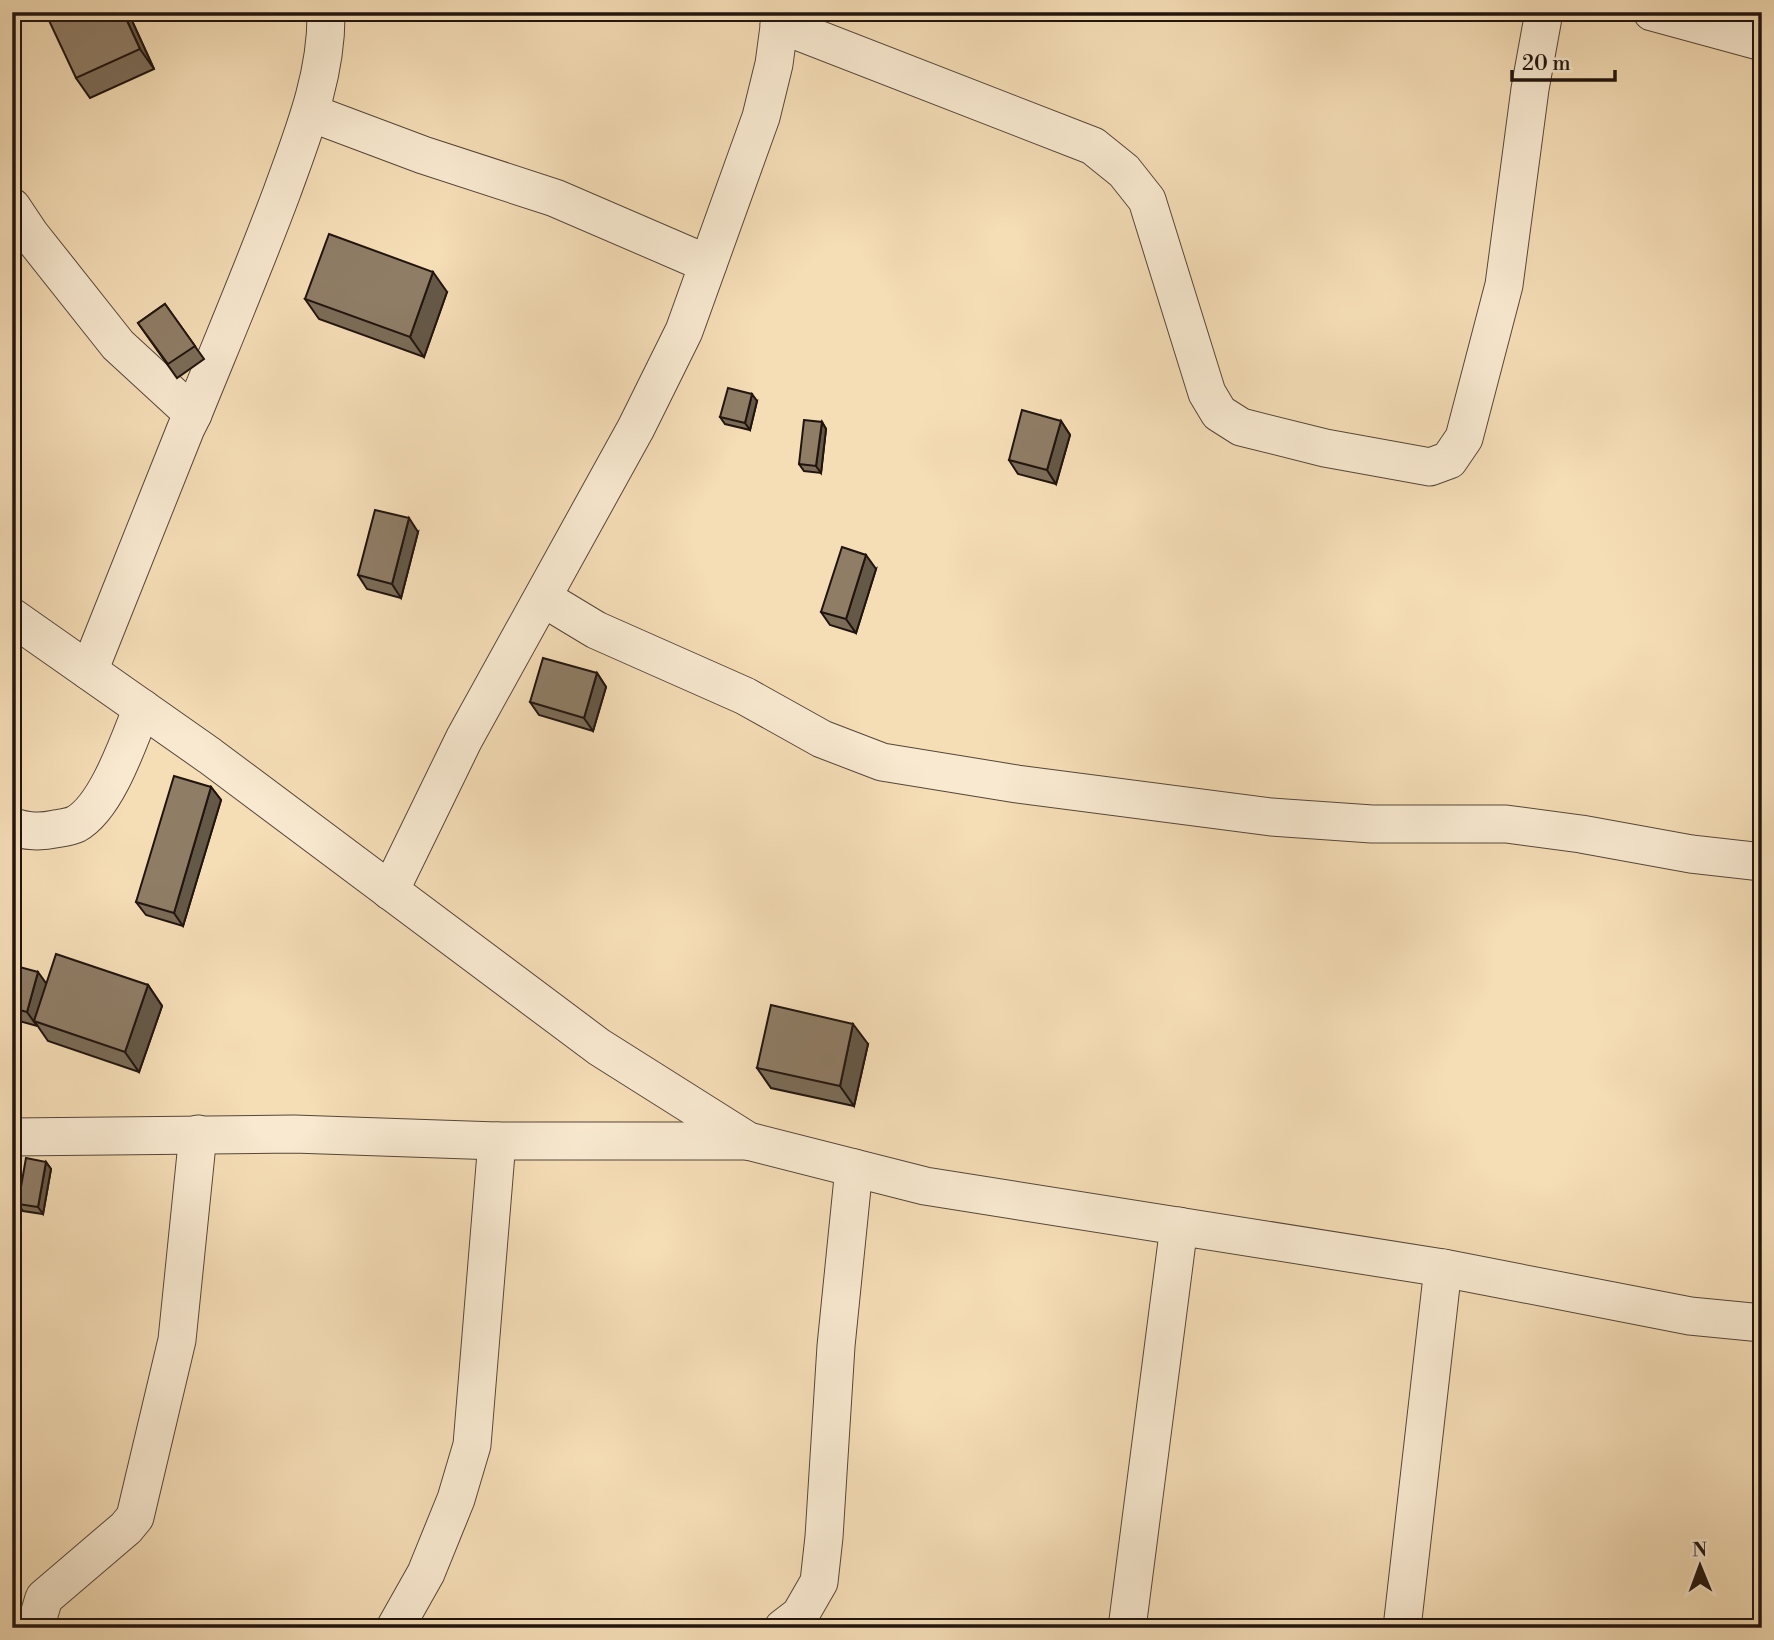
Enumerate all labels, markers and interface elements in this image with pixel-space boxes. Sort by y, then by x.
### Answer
scale bar [1512,38,1615,82]
text: 20 m [1522,51,1571,77]
north arrow [1666,1532,1736,1602]
text: N [1692,1538,1707,1562]

